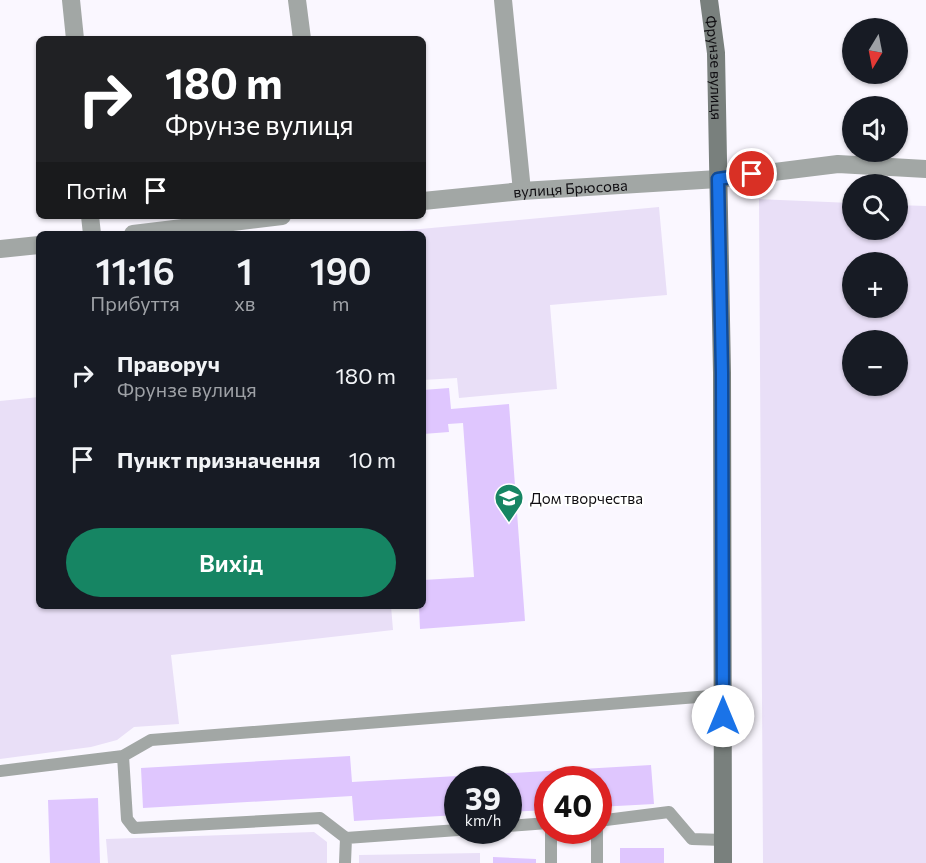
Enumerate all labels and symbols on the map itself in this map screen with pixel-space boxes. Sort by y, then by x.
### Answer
street label: Фрунзе вулиця [702,14,726,120]
north arrow [842,18,908,84]
pin [726,148,777,199]
street label: вулиця Брюсова [512,176,628,201]
school or university icon: Дом творчества [493,482,525,524]
place label: Дом творчества [530,489,643,507]
position arrow [691,684,755,748]
speed limit sign: 40 [534,766,612,844]

